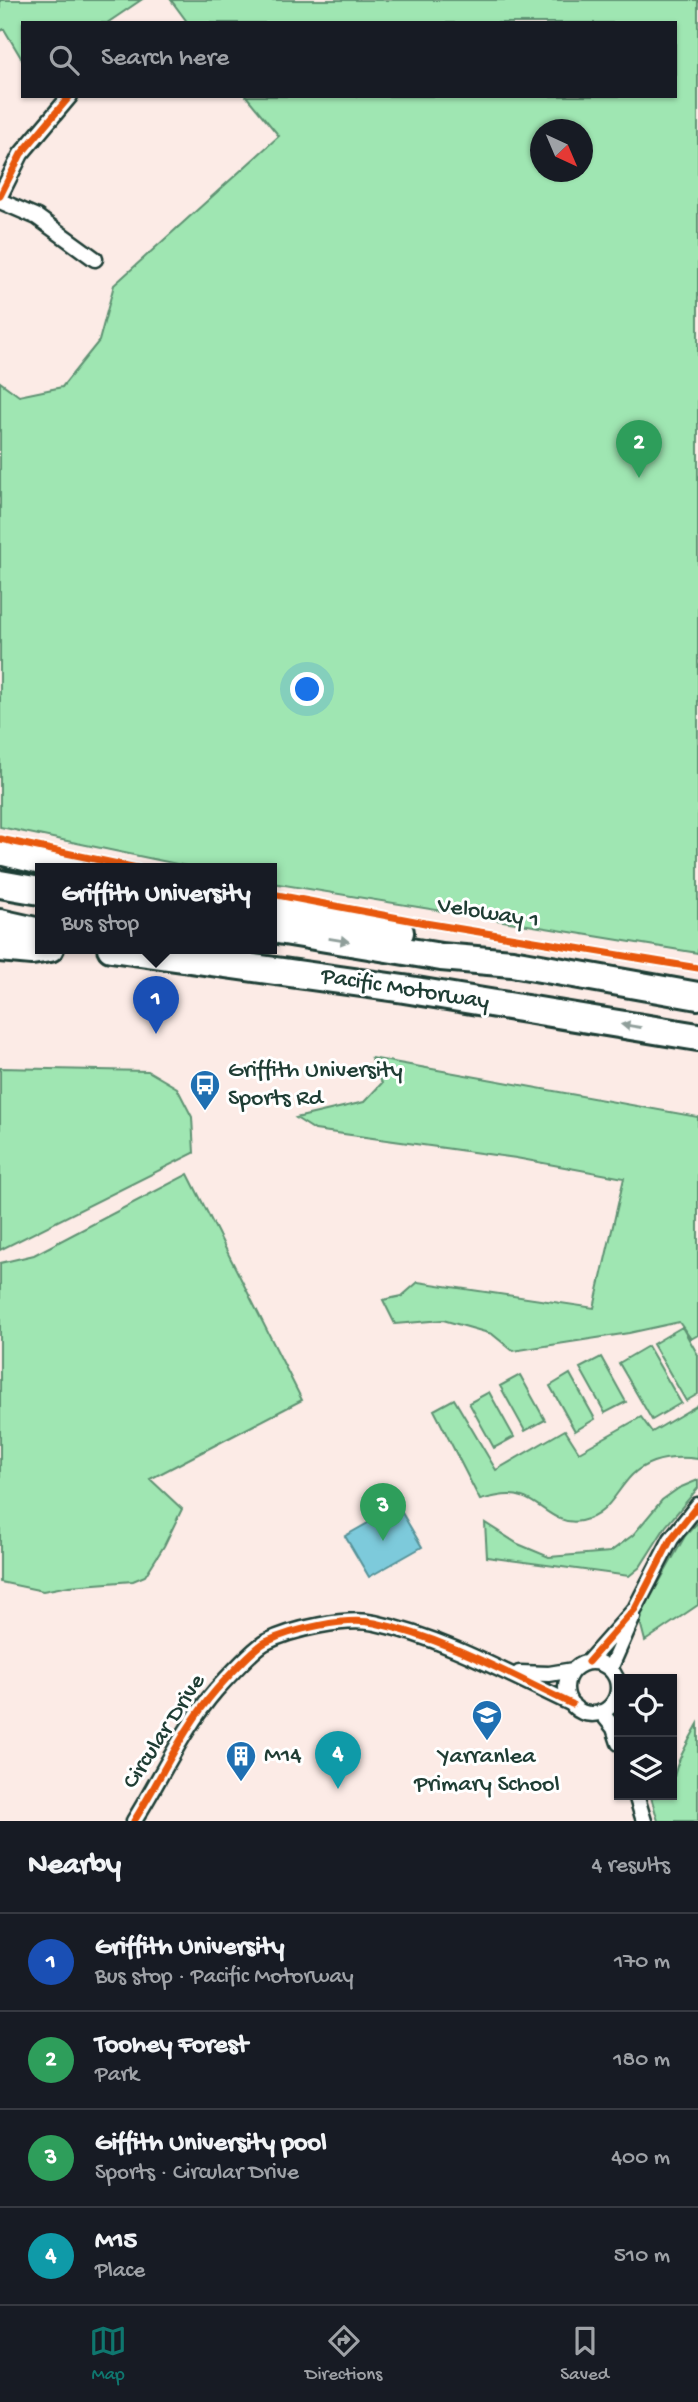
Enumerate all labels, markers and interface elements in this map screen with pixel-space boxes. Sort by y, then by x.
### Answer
search box [21,21,677,98]
icon: search [45,41,83,79]
text: Search here [101,44,229,75]
north arrow [530,119,593,182]
pin: 2 [616,420,662,478]
your location [290,672,324,706]
popup [35,863,277,954]
text: Griffith University [61,880,251,911]
street label: Veloway 1 [434,891,541,936]
text: Bus stop [61,911,139,938]
one-way arrow [328,935,350,946]
street label: Pacific Motorway [318,962,491,1018]
pin: 1 [133,976,179,1034]
one-way arrow [620,1020,642,1031]
place label: Griffith University Sports Rd [228,1057,403,1114]
bus stop icon: Griffith University Sports Rd [188,1068,222,1112]
pin: 3 [360,1483,406,1541]
street label: Circular Drive [117,1669,213,1795]
map controls [614,1674,677,1800]
button: locate [614,1674,677,1737]
school or university icon: Yarranlea Primary School [470,1698,504,1742]
pin: 4 [315,1731,361,1789]
button: layers [614,1737,677,1800]
building icon: M14 [224,1739,258,1783]
place label: M14 [264,1742,302,1771]
place label: Yarranlea Primary School [413,1743,560,1800]
text: Nearby [28,1849,121,1884]
text: 4 results [591,1853,670,1880]
text: Griffith University [95,1933,284,1964]
text: 1 [46,1949,56,1976]
text: 170 m [614,1949,670,1976]
text: Bus stop · Pacific Motorway [95,1964,354,1991]
text: Toohey Forest [95,2031,248,2062]
text: 2 [45,2047,57,2074]
text: 180 m [613,2047,670,2074]
text: Park [95,2062,139,2089]
text: Giffith University pool [95,2129,327,2160]
text: 3 [45,2145,57,2172]
text: 400 m [611,2145,670,2172]
text: Sports · Circular Drive [95,2160,299,2187]
text: M15 [95,2227,137,2258]
text: 4 [46,2243,56,2270]
text: 510 m [614,2243,670,2270]
text: Place [95,2258,145,2285]
tab: Map [89,2322,127,2387]
tab: Directions [305,2322,382,2387]
tab: Saved [560,2322,609,2387]

